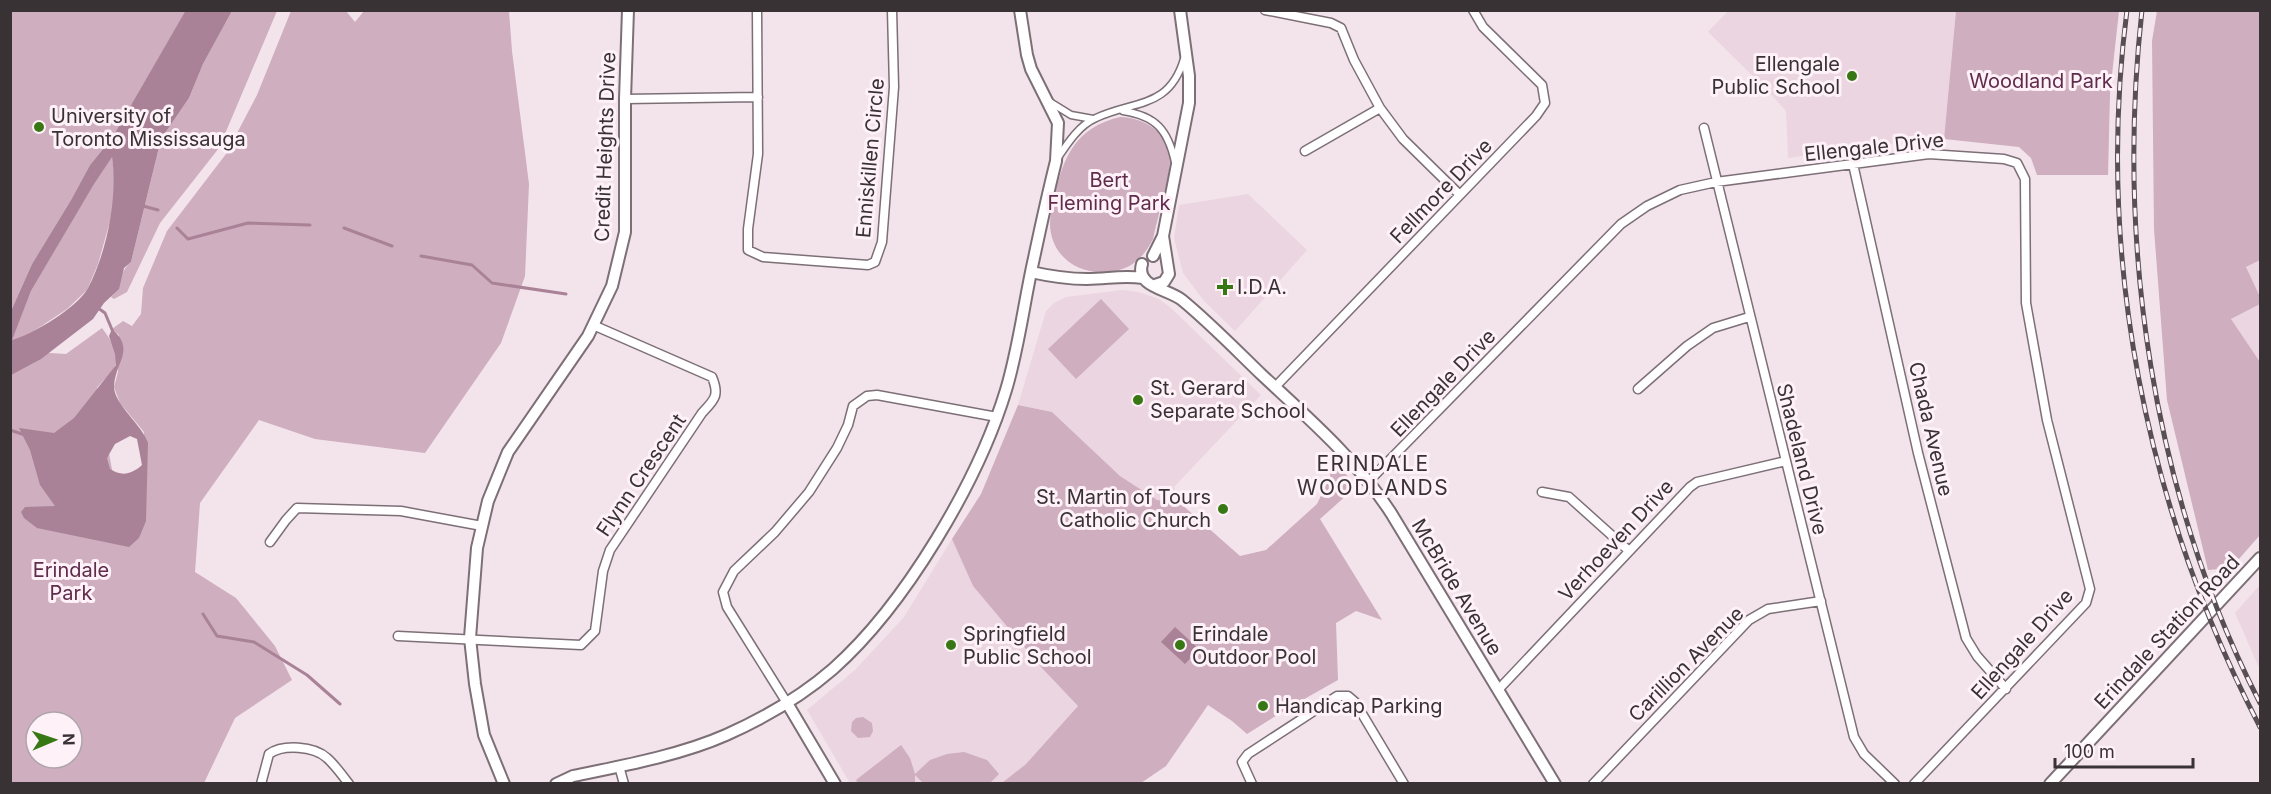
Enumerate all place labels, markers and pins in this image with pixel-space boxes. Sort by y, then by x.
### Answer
place label: Ellengale Public School [1712,52,1840,99]
marker: Ellengale Public School [1845,69,1859,83]
place label: University of Toronto Mississauga [51,104,246,151]
marker: University of Toronto Mississauga [32,120,46,134]
place label: I.D.A. [1237,275,1287,299]
marker: I.D.A. [1218,280,1232,294]
place label: St. Gerard Separate School [1150,376,1305,423]
marker: St. Gerard Separate School [1131,393,1145,407]
place label: St. Martin of Tours Catholic Church [1036,485,1211,532]
marker: St. Martin of Tours Catholic Church [1216,502,1230,516]
place label: Springfield Public School [963,622,1092,669]
place label: Erindale Outdoor Pool [1192,622,1316,669]
marker: Springfield Public School [944,638,958,652]
marker: Erindale Outdoor Pool [1173,638,1187,652]
place label: Handicap Parking [1275,694,1442,718]
marker: Handicap Parking [1256,699,1270,713]

